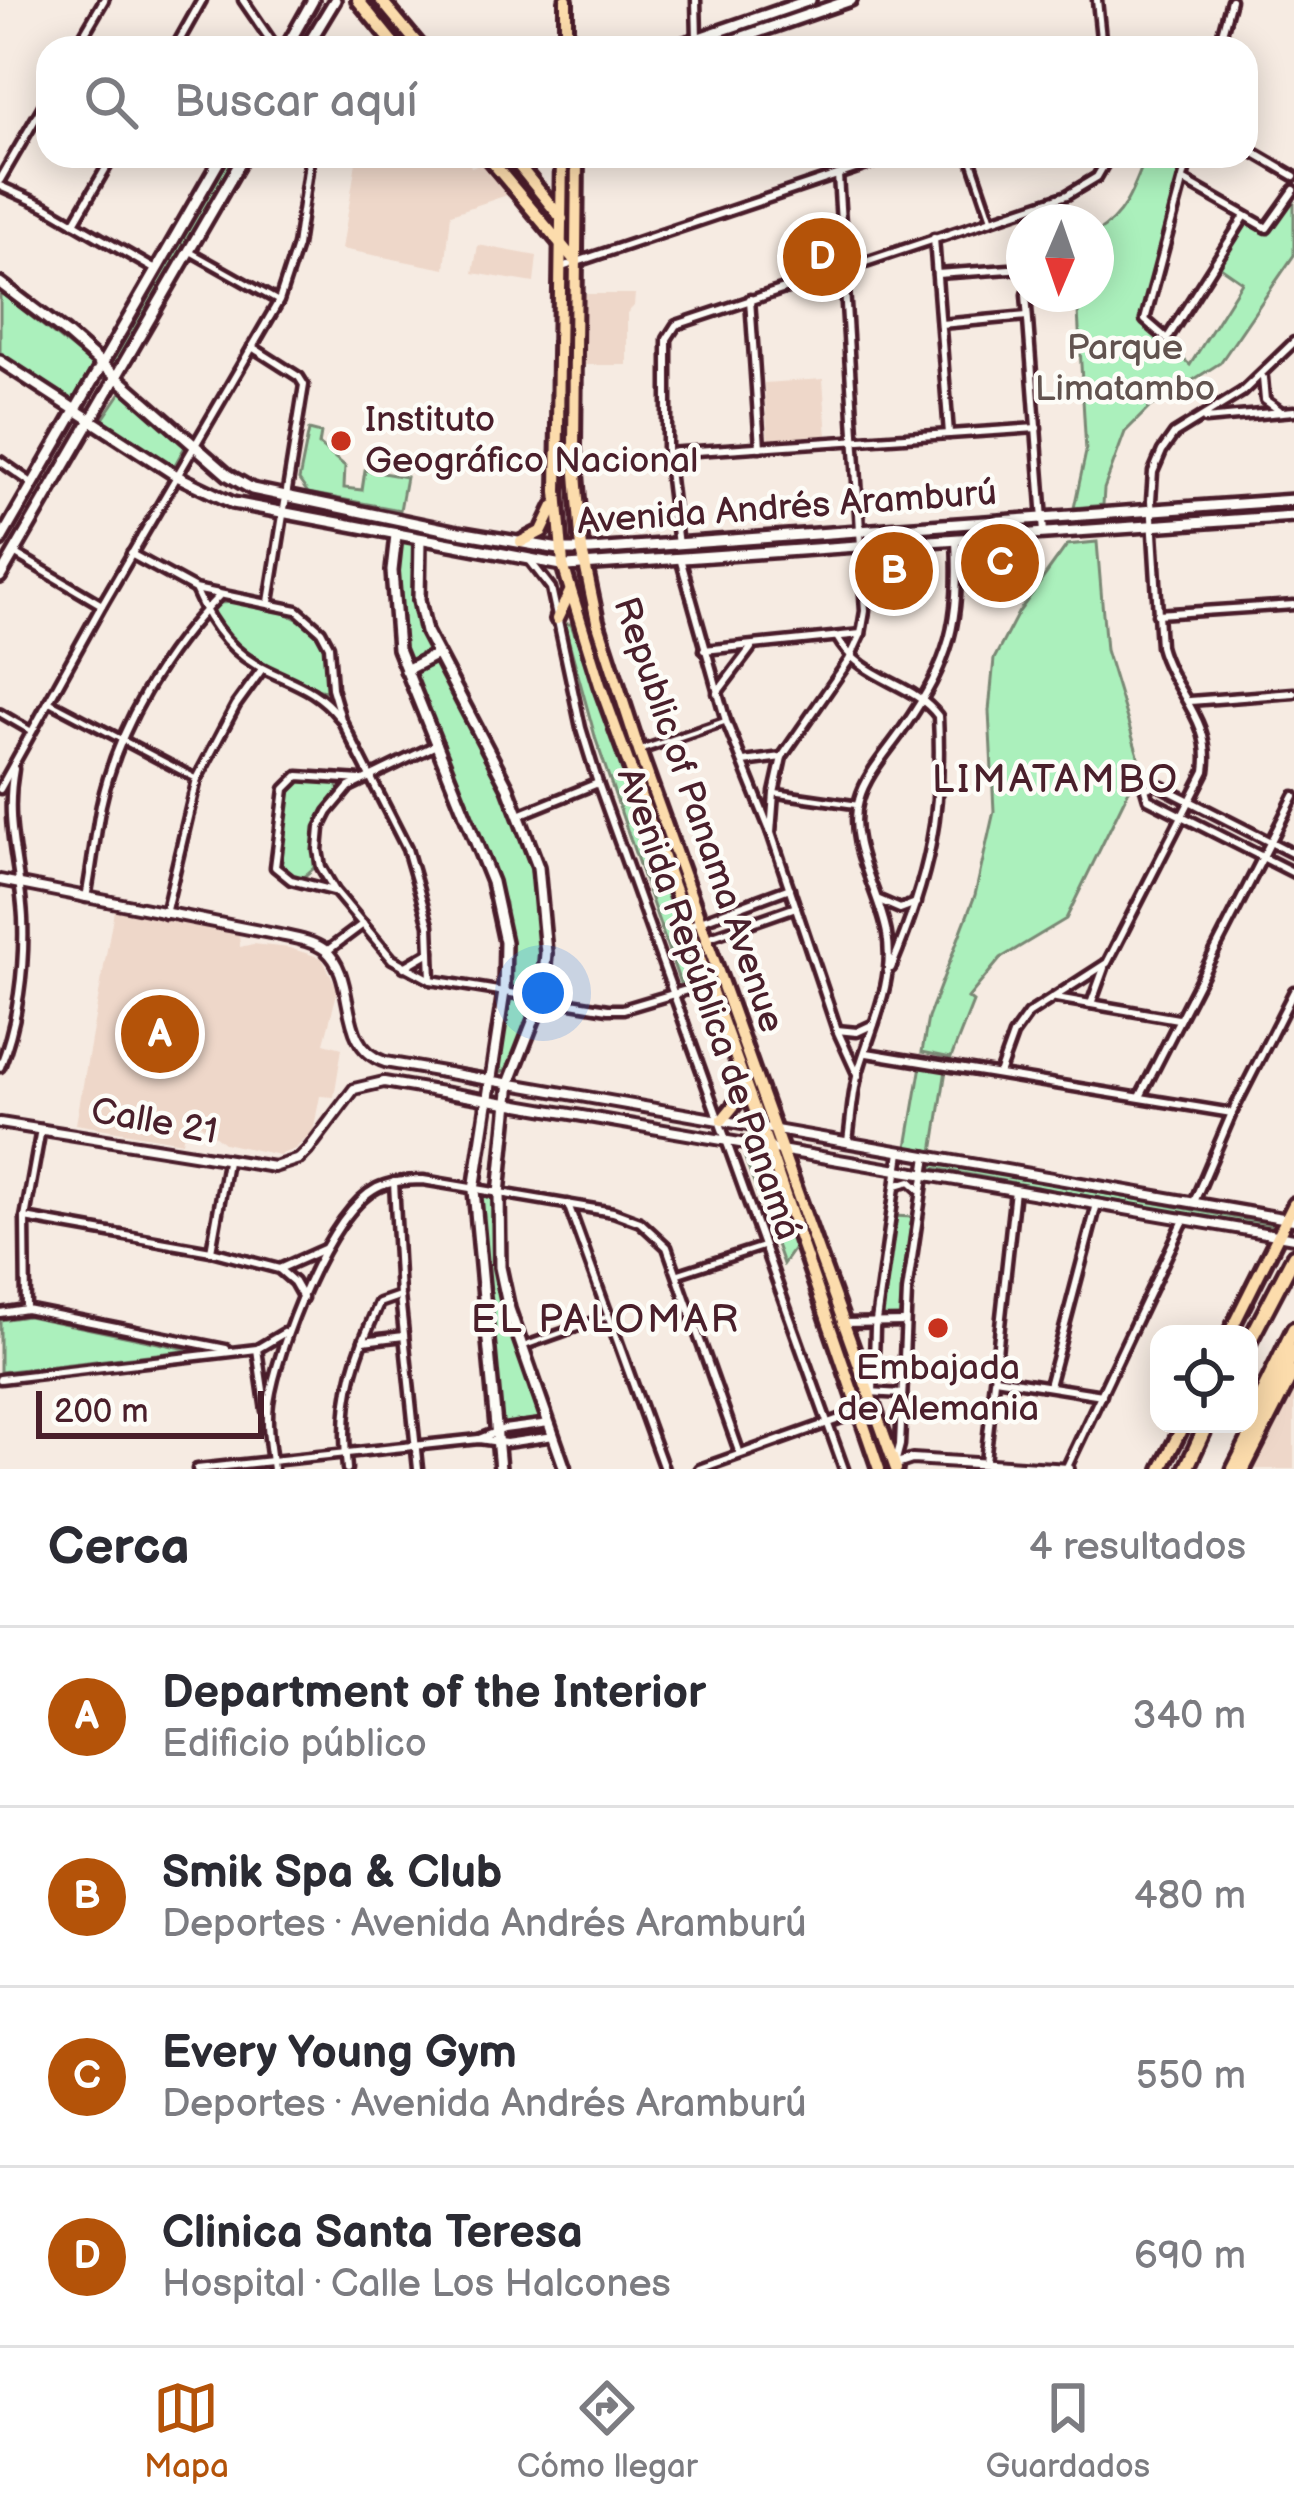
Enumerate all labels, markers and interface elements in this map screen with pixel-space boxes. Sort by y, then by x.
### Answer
search box [36,36,1258,168]
icon: search [78,69,144,135]
text: Buscar aquí [174,75,417,130]
north arrow [1006,204,1114,312]
pin: D [783,212,861,302]
park label: Parque Limatambo [1035,327,1215,411]
place label: Instituto Geográfico Nacional [365,399,698,483]
marker: Instituto Geográfico Nacional [328,428,354,454]
street label: Avenida Andrés Aramburú [576,472,998,544]
pin: C [961,518,1039,608]
pin: B [855,526,933,616]
street label: Republic of Panama Avenue [603,592,793,1038]
district label: LIMATAMBO [932,757,1180,804]
street label: Avenida República de Panamá [607,762,809,1246]
your location [513,963,573,1023]
pin: A [121,989,199,1079]
street label: Calle 21 [87,1090,221,1154]
district label: EL PALOMAR [471,1297,741,1344]
marker: Embajada de Alemania [925,1315,951,1341]
map controls [1150,1325,1258,1433]
button: locate [1150,1325,1258,1433]
place label: Embajada de Alemania [837,1347,1039,1431]
scale bar [36,1385,264,1438]
text: 200 m [54,1392,148,1432]
text: Cerca [48,1517,190,1578]
text: 4 resultados [1029,1524,1246,1571]
text: Department of the Interior [162,1666,706,1721]
text: A [75,1693,99,1740]
text: 340 m [1133,1693,1246,1740]
text: Edificio público [162,1721,427,1768]
text: Smik Spa & Club [162,1846,503,1901]
text: B [73,1873,101,1920]
text: 480 m [1134,1873,1246,1920]
text: Deportes · Avenida Andrés Aramburú [162,1901,807,1948]
text: Every Young Gym [162,2026,517,2081]
text: C [73,2053,101,2100]
text: 550 m [1136,2053,1246,2100]
text: Deportes · Avenida Andrés Aramburú [162,2081,807,2128]
text: Clinica Santa Teresa [162,2206,583,2261]
text: D [73,2233,101,2280]
text: 690 m [1134,2233,1246,2280]
text: Hospital · Calle Los Halcones [162,2261,671,2308]
tab: Mapa [144,2375,229,2487]
tab: Cómo llegar [517,2375,698,2487]
tab: Guardados [985,2375,1150,2487]

